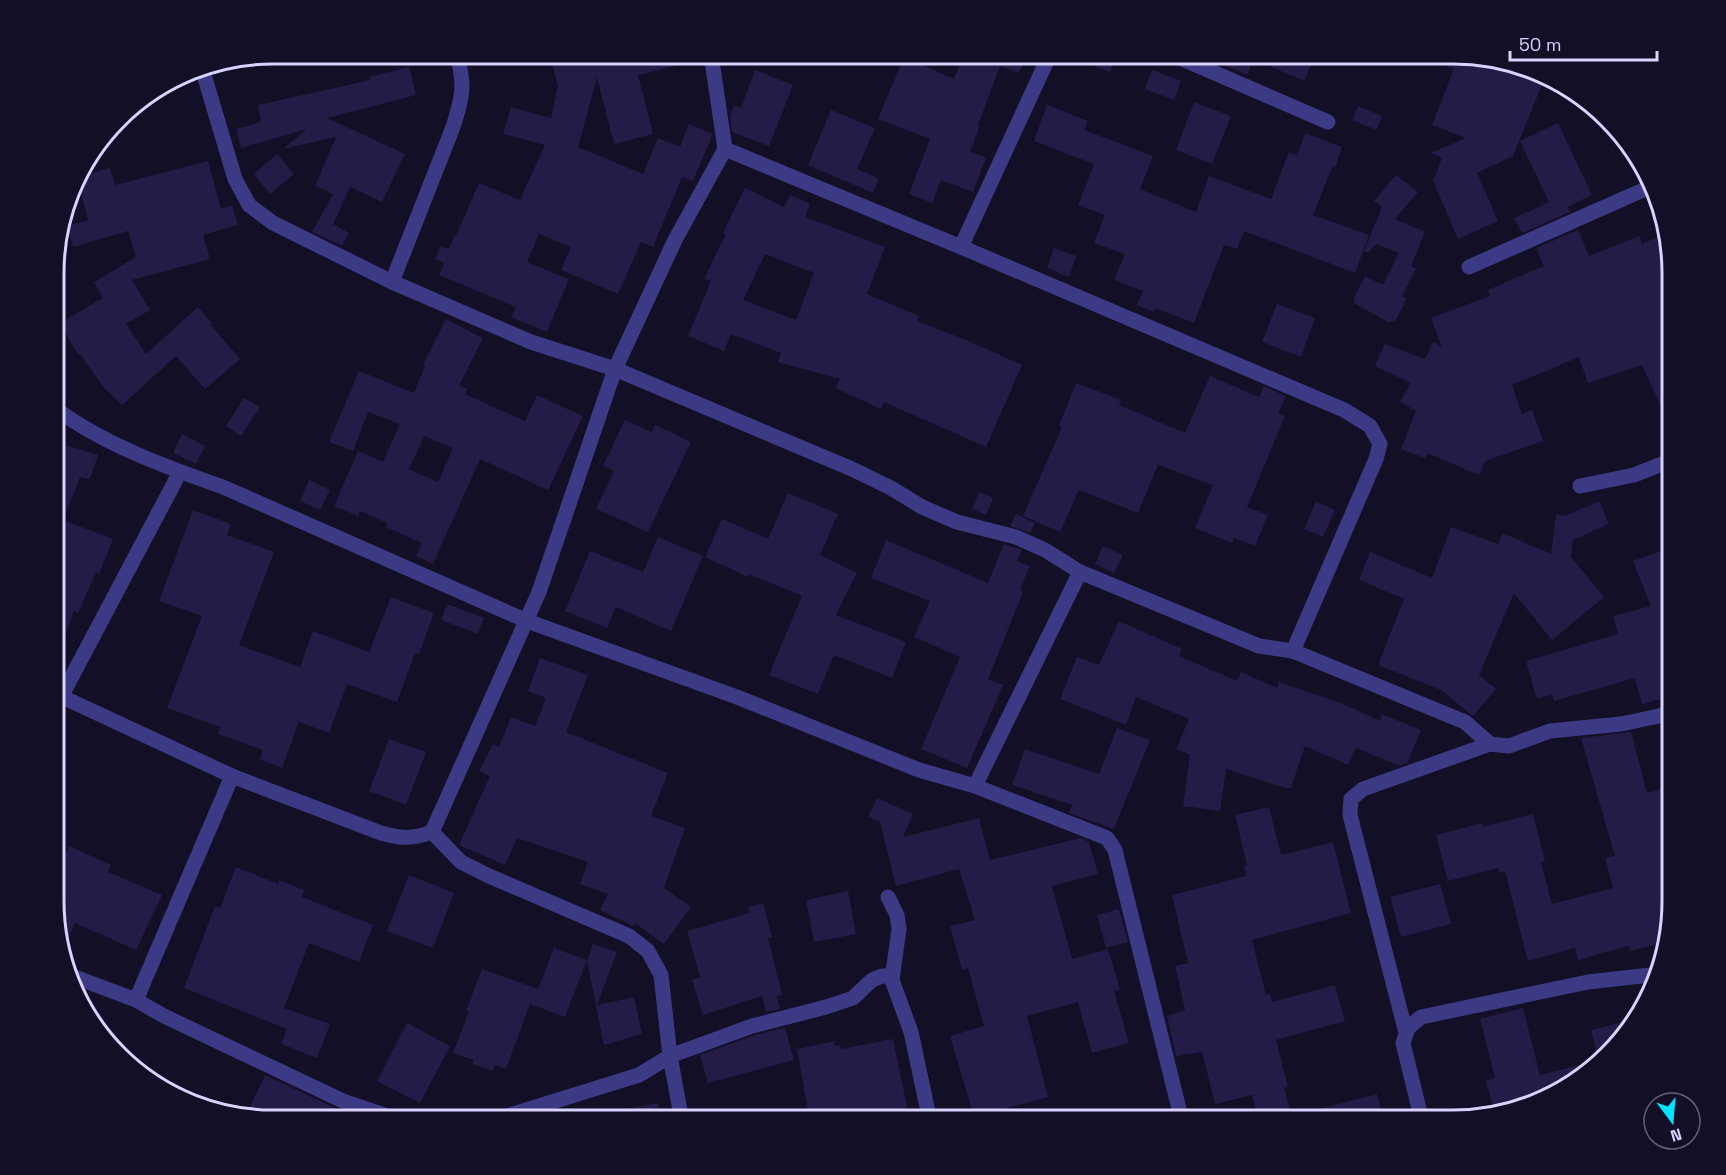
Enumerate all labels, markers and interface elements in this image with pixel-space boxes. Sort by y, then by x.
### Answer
scale bar [1510,24,1657,62]
text: 50 m [1519,33,1561,56]
north arrow [1642,1091,1702,1151]
text: N [1668,1123,1684,1147]

